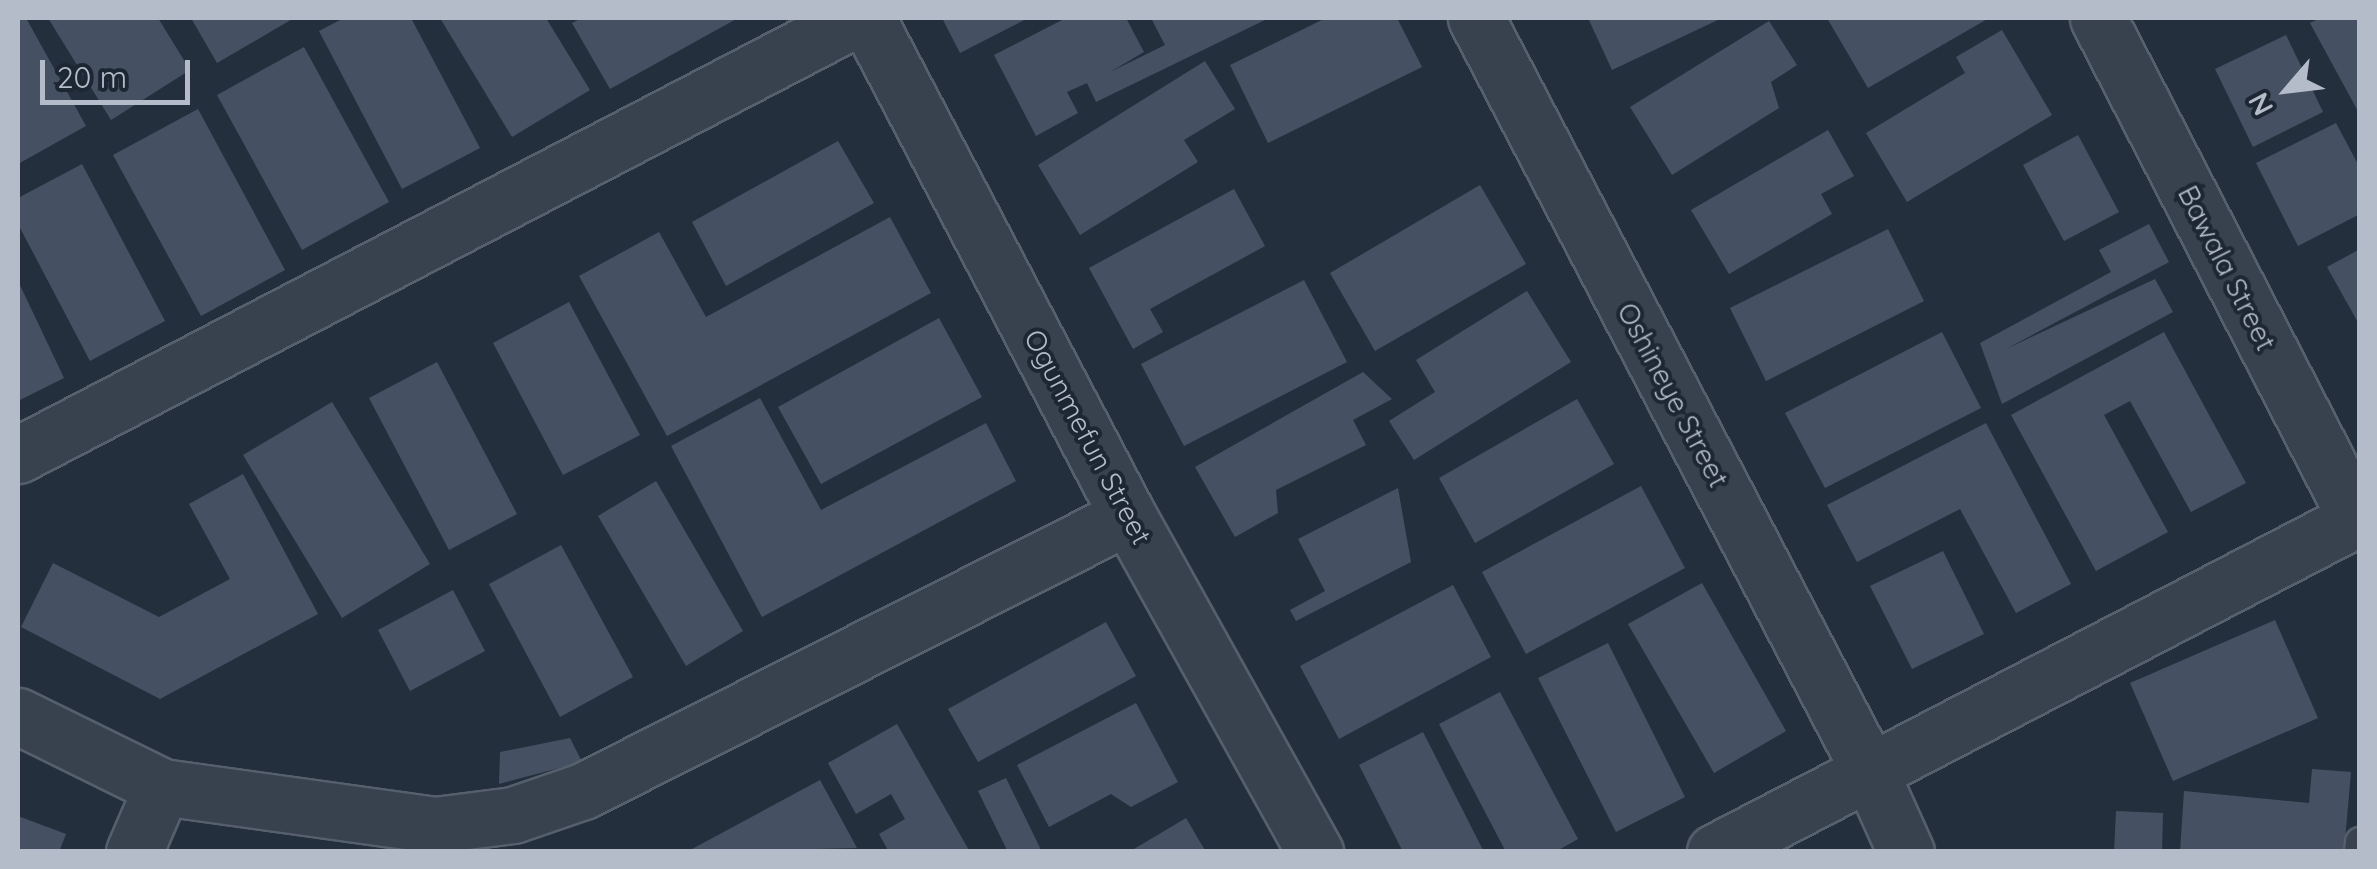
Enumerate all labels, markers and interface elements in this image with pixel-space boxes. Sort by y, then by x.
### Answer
scale bar [45,40,195,102]
north arrow [2237,40,2337,140]
text: 20 m [57,58,127,96]
text: N [2240,87,2280,122]
street label: Bawala Street [2171,180,2283,356]
street label: Oshineye Street [1610,297,1736,493]
street label: Ogunmefun Street [1017,324,1159,550]

